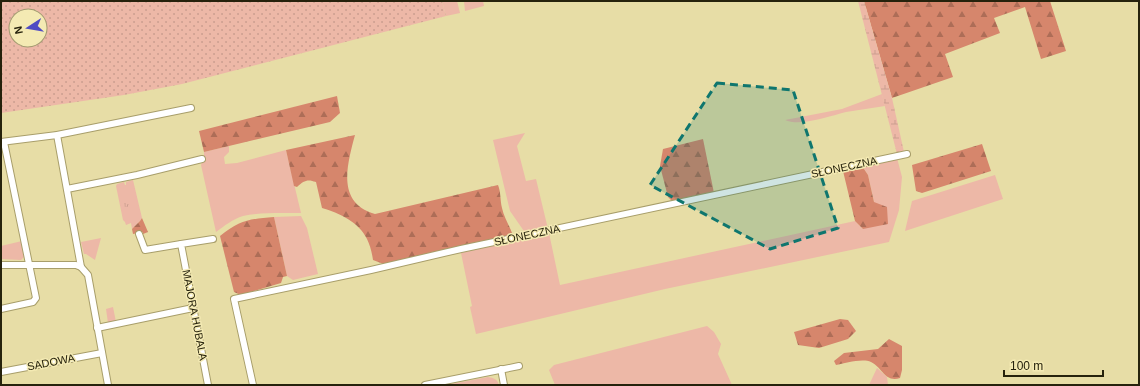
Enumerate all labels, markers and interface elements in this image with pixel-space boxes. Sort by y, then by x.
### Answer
north arrow [8,8,48,48]
text: N [12,25,25,35]
street label: SŁONECZNA [810,154,879,180]
street label: SŁONECZNA [493,222,562,248]
street label: MAJORA HUBALA [180,269,210,362]
street label: SADOWA [26,351,77,373]
scale bar [1004,352,1103,378]
text: 100 m [1010,359,1043,373]

